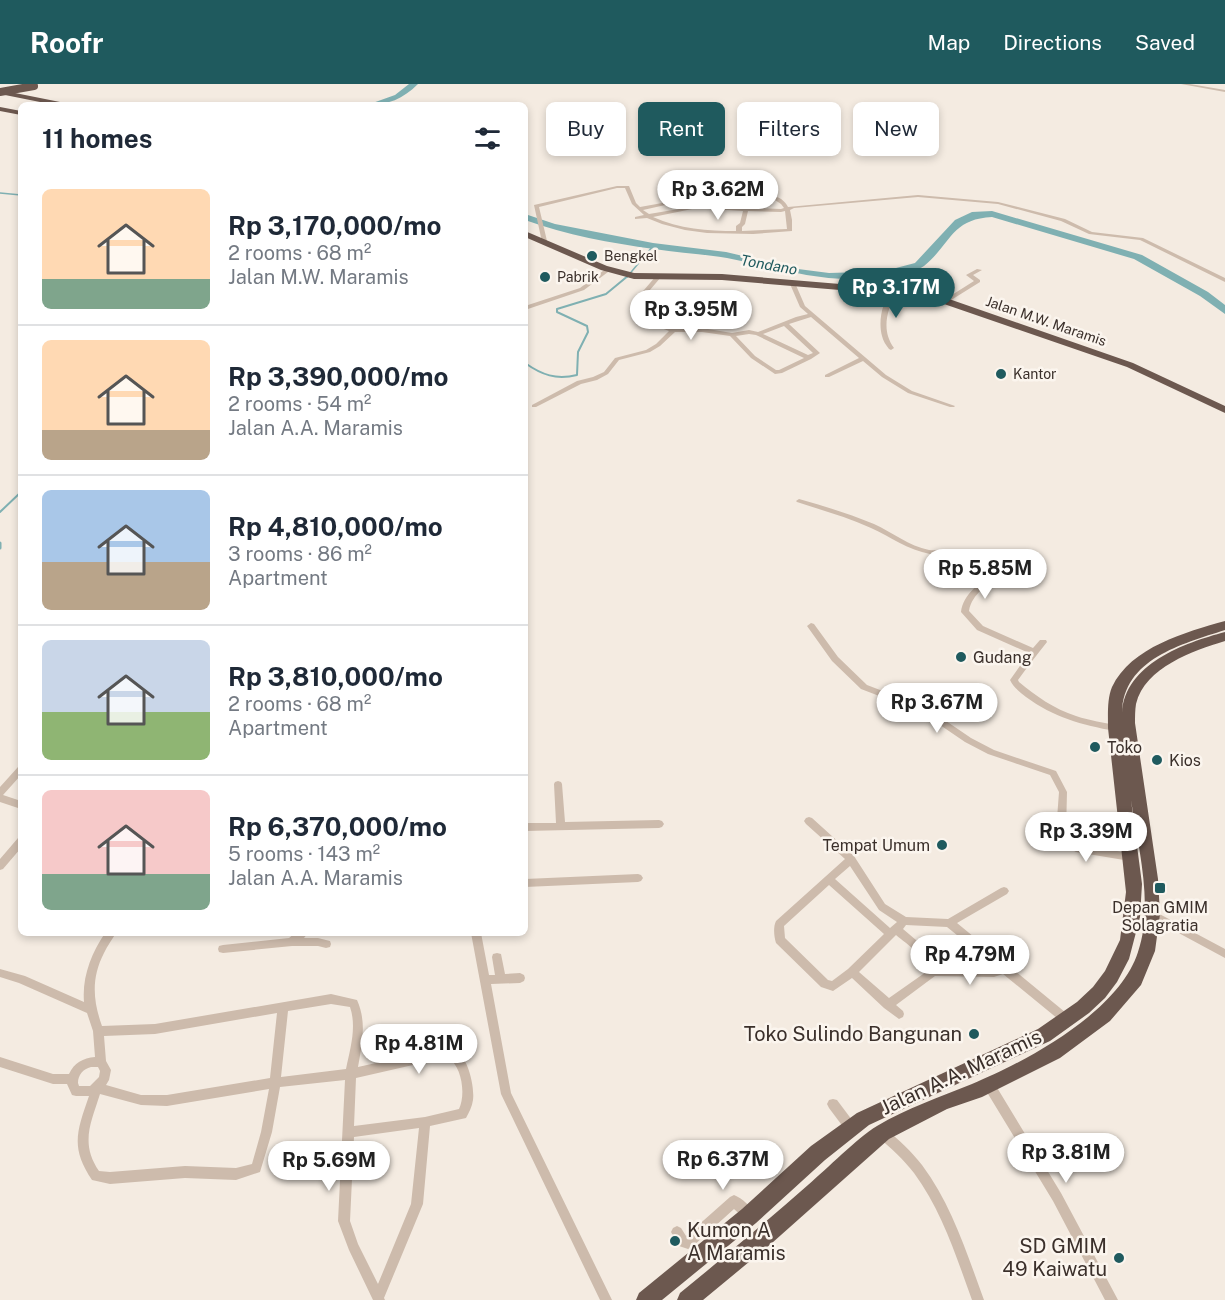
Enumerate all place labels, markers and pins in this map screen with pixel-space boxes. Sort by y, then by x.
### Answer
pin: Rp 3.62M [656,170,780,221]
place label: Bengkel [604,248,658,264]
marker: Bengkel [585,249,599,263]
pin: Rp 3.17M [834,268,958,319]
place label: Pabrik [557,269,599,285]
marker: Pabrik [538,270,552,284]
pin: Rp 3.95M [629,290,753,341]
place label: Kantor [1013,366,1057,382]
marker: Kantor [994,367,1008,381]
pin: Rp 5.85M [923,549,1047,600]
place label: Gudang [973,648,1032,667]
marker: Gudang [954,650,968,664]
pin: Rp 3.67M [875,683,999,734]
place label: Toko [1107,738,1142,757]
marker: Toko [1088,740,1102,754]
place label: Kios [1169,751,1201,770]
marker: Kios [1150,753,1164,767]
pin: Rp 3.39M [1024,812,1148,863]
place label: Tempat Umum [822,836,930,855]
marker: Tempat Umum [935,838,949,852]
marker: Depan GMIM Solagratia [1153,881,1167,895]
place label: Depan GMIM Solagratia [1112,898,1208,935]
pin: Rp 4.79M [908,935,1032,986]
place label: Toko Sulindo Bangunan [744,1022,962,1046]
pin: Rp 4.81M [357,1024,481,1075]
marker: Toko Sulindo Bangunan [967,1027,981,1041]
pin: Rp 3.81M [1004,1133,1128,1184]
pin: Rp 6.37M [661,1140,785,1191]
pin: Rp 5.69M [267,1141,391,1192]
place label: Kumon A A Maramis [687,1218,786,1265]
marker: Kumon A A Maramis [668,1234,682,1248]
place label: SD GMIM 49 Kaiwatu [1002,1234,1107,1281]
marker: SD GMIM 49 Kaiwatu [1112,1251,1126,1265]

